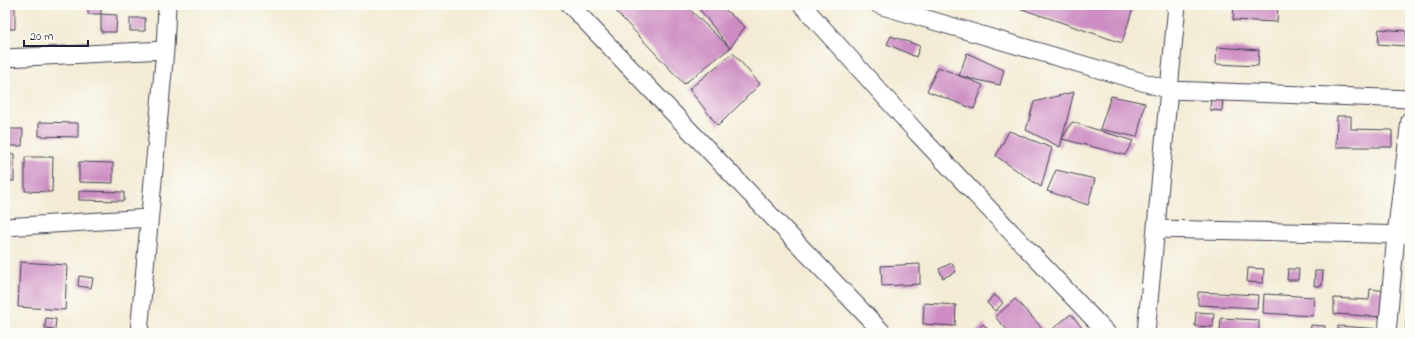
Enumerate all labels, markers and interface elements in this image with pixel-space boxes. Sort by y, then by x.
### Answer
scale bar [24,22,88,48]
text: 20 m [30,28,53,46]

